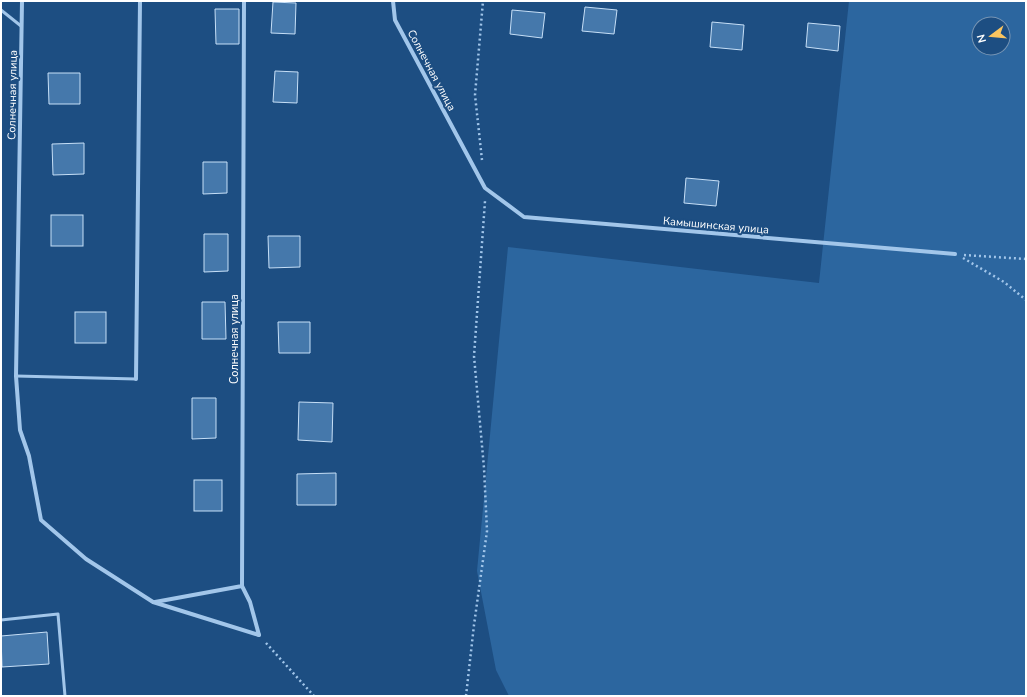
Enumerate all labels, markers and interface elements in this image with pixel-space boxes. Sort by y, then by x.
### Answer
north arrow [971,16,1011,56]
street label: Солнечная улица [404,27,459,114]
text: N [974,33,990,45]
street label: Солнечная улица [4,50,21,140]
street label: Камышинская улица [662,213,770,238]
street label: Солнечная улица [227,294,242,384]

